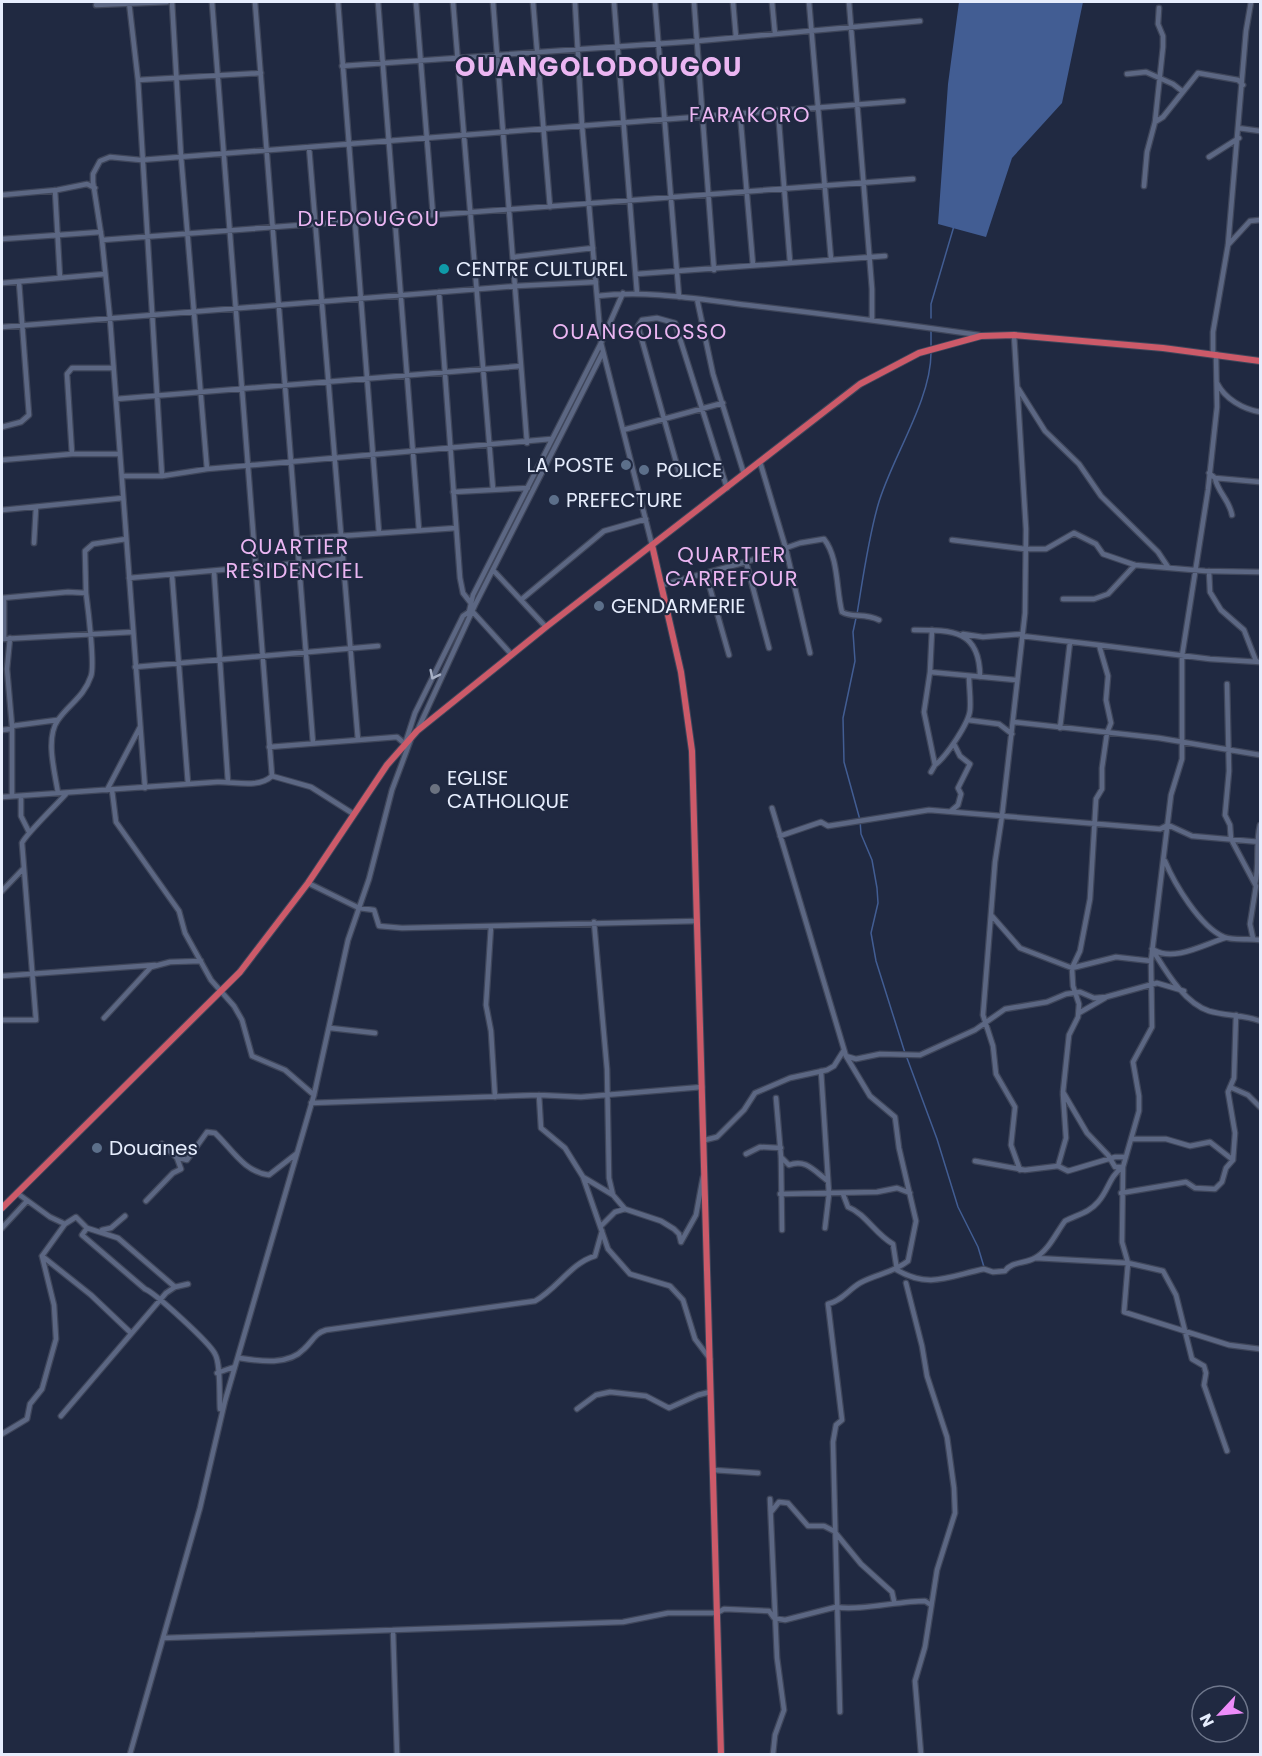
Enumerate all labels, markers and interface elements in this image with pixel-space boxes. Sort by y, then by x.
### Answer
district label: OUANGOLODOUGOU [455,49,743,85]
district label: FARAKORO [689,100,811,129]
district label: DJEDOUGOU [298,204,440,233]
place label: CENTRE CULTUREL [456,255,628,283]
marker: CENTRE CULTUREL [437,262,451,276]
district label: OUANGOLOSSO [552,317,728,346]
place label: LA POSTE [526,451,614,479]
place label: POLICE [656,456,723,484]
marker: LA POSTE [619,458,633,472]
marker: POLICE [637,463,651,477]
place label: PREFECTURE [566,486,683,514]
marker: PREFECTURE [547,493,561,507]
district label: QUARTIER RESIDENCIEL [225,532,365,585]
district label: QUARTIER CARREFOUR [665,540,799,593]
place label: GENDARMERIE [611,592,745,620]
marker: GENDARMERIE [592,599,606,613]
one-way arrow [430,669,441,680]
place label: EGLISE CATHOLIQUE [447,764,569,815]
marker: EGLISE CATHOLIQUE [428,782,442,796]
place label: Douanes [109,1134,198,1162]
marker: Douanes [90,1141,104,1155]
north arrow [1190,1684,1250,1744]
text: N [1194,1710,1220,1731]

